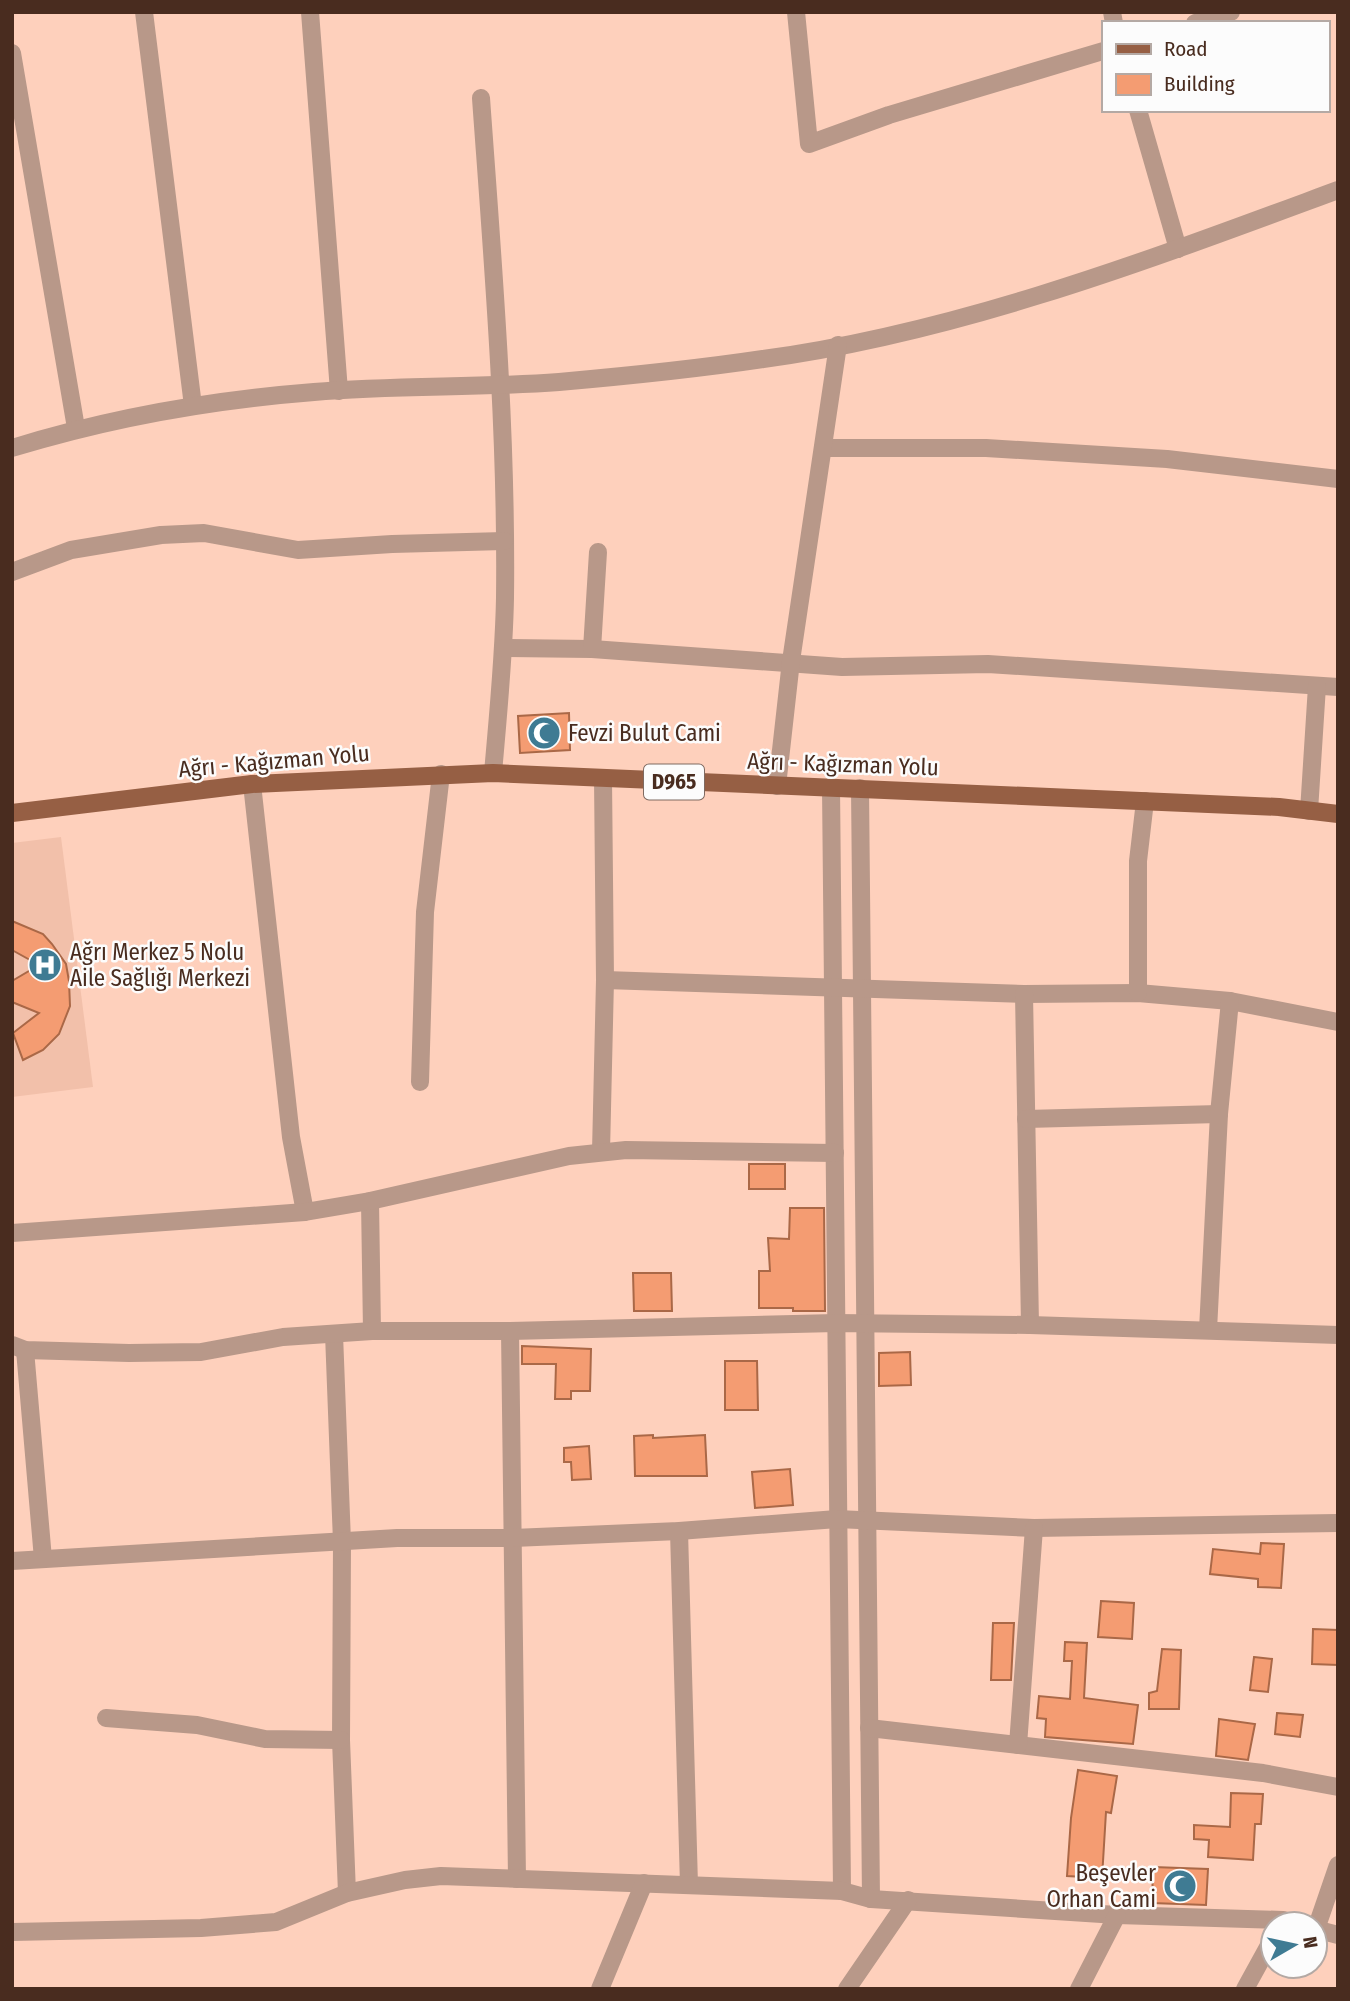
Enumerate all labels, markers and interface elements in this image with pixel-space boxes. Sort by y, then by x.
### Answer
legend [1102,21,1329,112]
text: Road [1164,36,1208,62]
text: Building [1164,71,1235,97]
mosque icon: Fevzi Bulut Cami [525,714,563,752]
place label: Fevzi Bulut Cami [568,719,721,747]
street label: Ağrı - Kağızman Yolu [177,739,371,783]
street label: Ağrı - Kağızman Yolu [747,747,939,781]
road number: D965 [644,764,704,800]
place label: Ağrı Merkez 5 Nolu Aile Sağlığı Merkezi [70,938,250,992]
hospital icon: Ağrı Merkez 5 Nolu Aile Sağlığı Merkezi [26,946,64,984]
place label: Beşevler Orhan Cami [1046,1859,1156,1913]
mosque icon: Beşevler Orhan Cami [1161,1867,1199,1905]
north arrow [1259,1910,1329,1980]
text: N [1298,1935,1323,1950]

